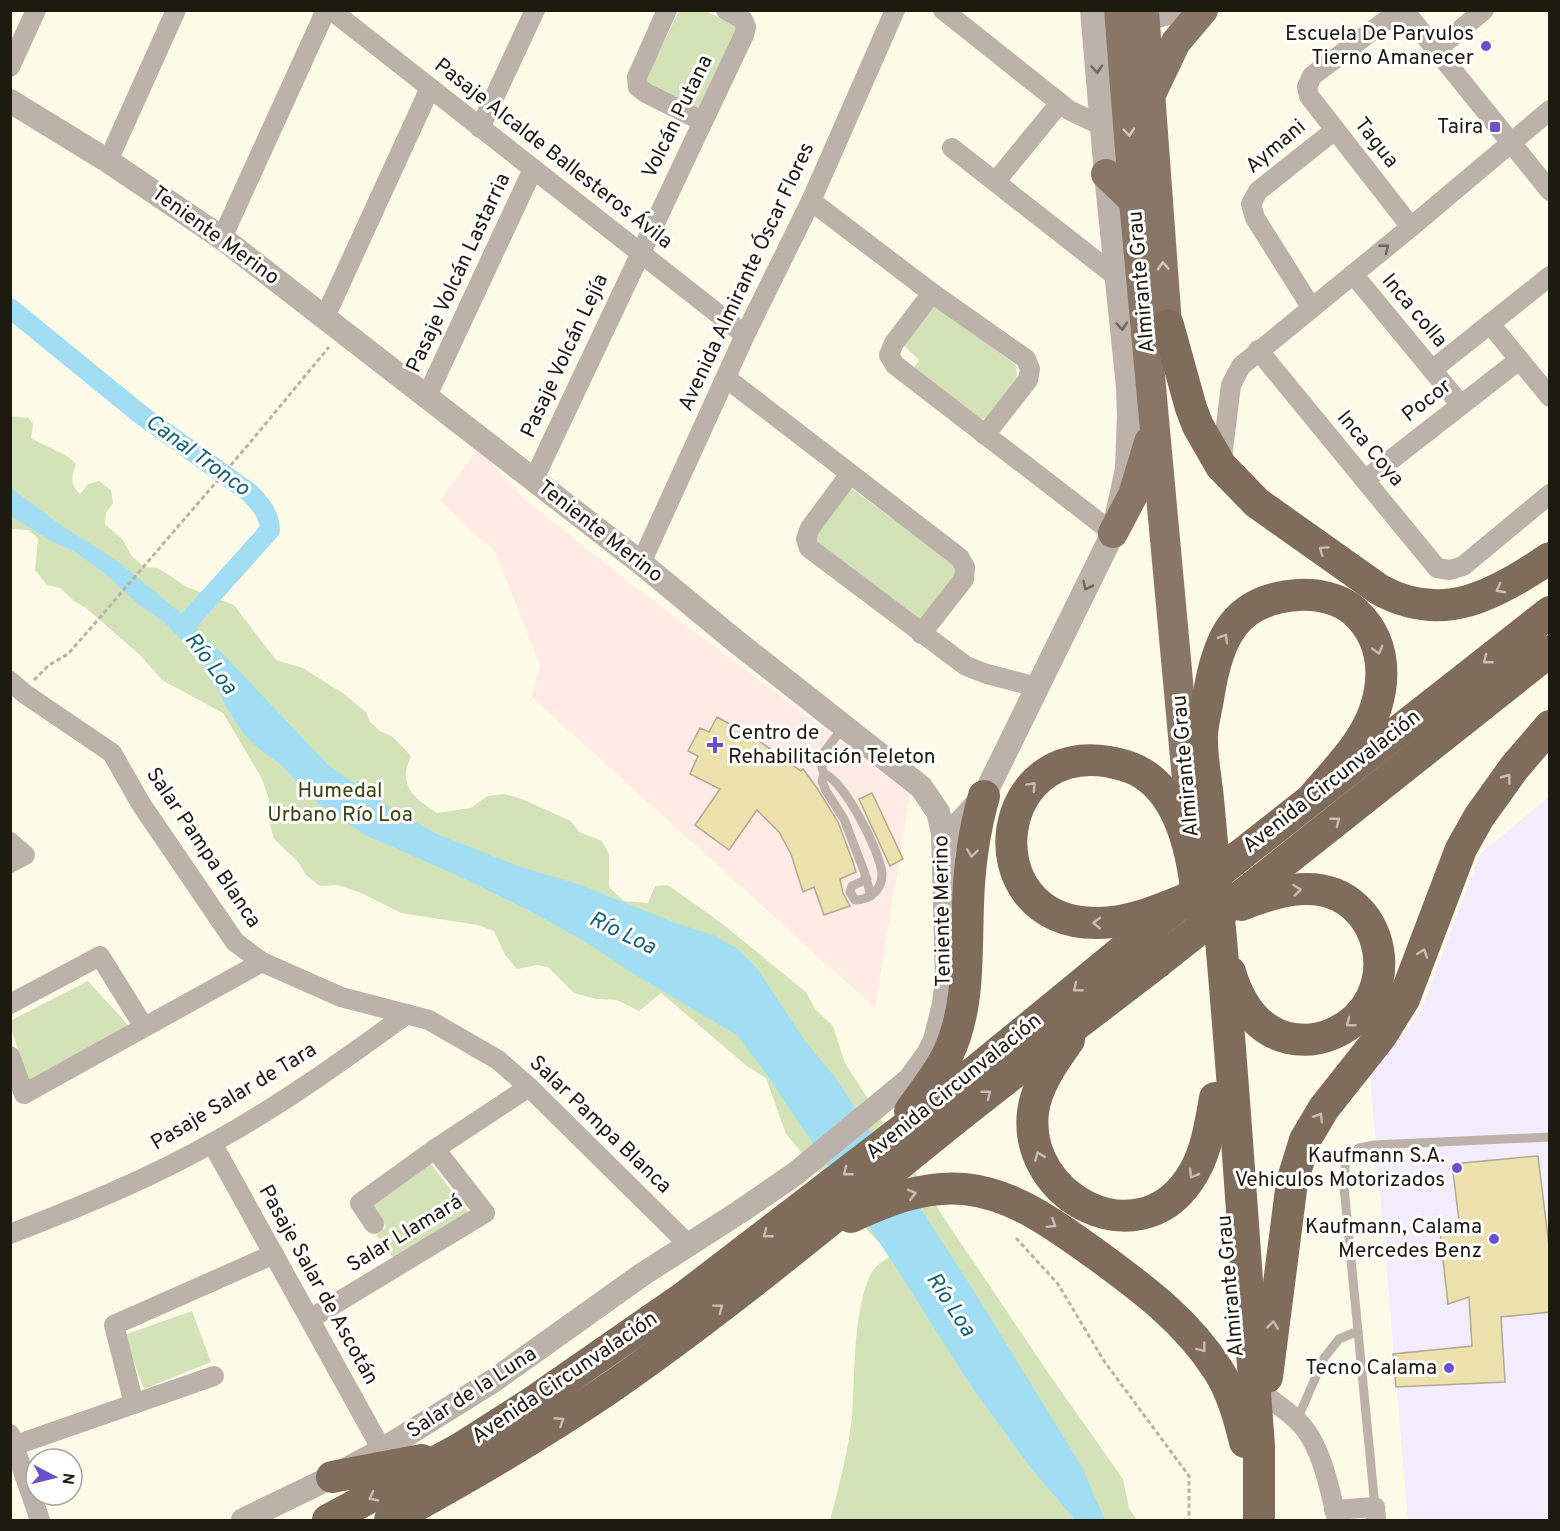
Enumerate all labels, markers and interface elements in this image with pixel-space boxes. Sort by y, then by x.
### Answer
place label: Escuela De Parvulos Tierno Amanecer [1285,21,1474,72]
marker: Escuela De Parvulos Tierno Amanecer [1479,39,1493,53]
street label: Volcán Putana [636,51,720,183]
street label: Pasaje Alcalde Ballesteros Ávila [428,52,678,256]
one-way arrow [1090,64,1103,73]
street label: Tagua [1348,112,1404,174]
street label: Aymani [1240,114,1312,180]
place label: Taira [1437,114,1483,141]
marker: Taira [1488,120,1502,134]
one-way arrow [1122,127,1135,136]
street label: Avenida Almirante Óscar Flores [672,138,821,416]
street label: Pasaje Volcán Lastarria [401,169,517,377]
street label: Teniente Merino [146,180,284,292]
street label: Almirante Grau [1122,210,1162,354]
one-way arrow [1379,244,1390,255]
one-way arrow [1157,262,1170,271]
street label: Inca colla [1375,268,1453,354]
street label: Pasaje Volcán Lejía [515,270,615,442]
one-way arrow [1115,321,1128,330]
street label: Pocor [1397,373,1457,429]
street label: Inca Coya [1330,405,1410,493]
water label: Canal Tronco [140,409,255,503]
street label: Teniente Merino [532,475,668,589]
one-way arrow [1319,546,1330,557]
one-way arrow [1083,579,1094,590]
one-way arrow [1496,582,1506,593]
water label: Río Loa [178,627,243,701]
one-way arrow [1217,634,1229,644]
one-way arrow [1370,644,1383,654]
one-way arrow [1483,653,1494,664]
street label: Almirante Grau [1166,694,1206,838]
street label: Avenida Circunvalación [1238,704,1426,860]
place label: Centro de Rehabilitación Teleton [728,720,936,771]
marker: Centro de Rehabilitación Teleton [706,736,724,754]
street label: Salar Pampa Blanca [139,763,267,933]
one-way arrow [1499,774,1510,785]
park label: Humedal Urbano Río Loa [267,778,413,829]
one-way arrow [1025,783,1036,794]
one-way arrow [1329,818,1340,829]
street label: Teniente Merino [928,835,958,987]
one-way arrow [967,848,979,858]
one-way arrow [1293,884,1302,897]
water label: Río Loa [584,906,660,962]
one-way arrow [1093,917,1102,929]
one-way arrow [1415,948,1428,959]
one-way arrow [1073,981,1084,992]
street label: Avenida Circunvalación [861,1008,1047,1166]
one-way arrow [1346,1015,1357,1026]
street label: Pasaje Salar de Tara [146,1037,322,1157]
street label: Salar Pampa Blanca [523,1050,677,1200]
one-way arrow [980,1091,991,1102]
one-way arrow [1312,1112,1323,1123]
place label: Kaufmann S.A. Vehiculos Motorizados [1235,1143,1445,1194]
one-way arrow [1034,1151,1047,1162]
marker: Kaufmann S.A. Vehiculos Motorizados [1450,1161,1464,1175]
one-way arrow [842,1165,853,1176]
one-way arrow [1188,1168,1200,1178]
street label: Pasaje Salar de Ascotán [252,1180,384,1390]
one-way arrow [907,1188,917,1201]
street label: Salar Llamará [342,1189,468,1279]
street label: Almirante Grau [1211,1214,1251,1358]
place label: Kaufmann, Calama Mercedes Benz [1305,1214,1482,1265]
one-way arrow [1046,1217,1056,1229]
one-way arrow [763,1227,774,1238]
marker: Kaufmann, Calama Mercedes Benz [1487,1232,1501,1246]
water label: Río Loa [919,1268,981,1343]
one-way arrow [712,1304,723,1315]
street label: Avenida Circunvalación [467,1306,663,1450]
one-way arrow [1267,1321,1279,1330]
street label: Salar de la Luna [402,1341,542,1445]
one-way arrow [1194,1341,1205,1352]
place label: Tecno Calama [1305,1355,1437,1382]
marker: Tecno Calama [1442,1361,1456,1375]
one-way arrow [554,1416,564,1428]
north arrow [24,1447,84,1507]
text: N [56,1472,78,1486]
one-way arrow [368,1490,379,1501]

